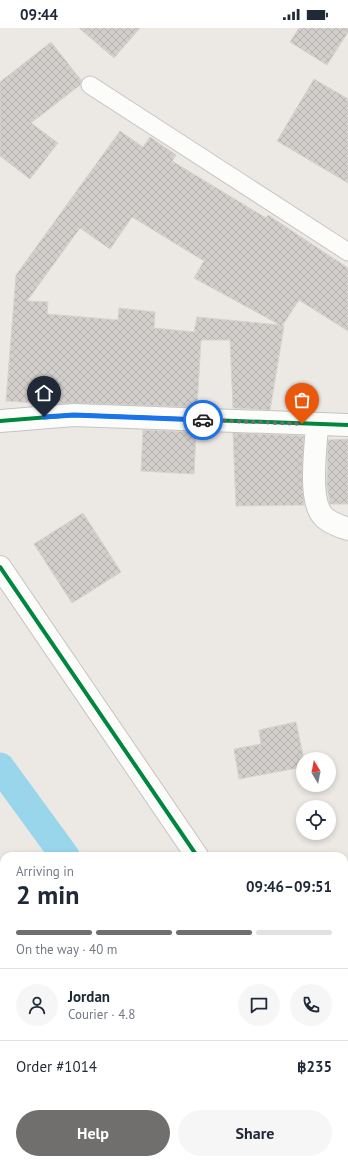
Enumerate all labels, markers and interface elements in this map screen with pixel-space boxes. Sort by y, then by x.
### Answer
text: 09:44 [20,5,58,24]
pin [27,376,61,417]
icon: home [33,382,55,404]
pin [285,383,319,424]
icon: bag [291,389,313,411]
courier [183,400,223,440]
icon: car [192,409,214,431]
north arrow [296,752,336,792]
map controls [296,752,336,840]
button: locate [296,800,336,840]
text: Arriving in [16,863,74,880]
text: 09:46–09:51 [246,877,332,896]
text: 2 min [16,878,79,911]
text: On the way · 40 m [16,941,117,958]
button: person [16,984,58,1026]
button: chat [238,984,280,1026]
button: phone [290,984,332,1026]
text: Jordan [68,987,110,1006]
text: Courier · 4.8 [68,1006,135,1023]
text: Order #1014 [16,1057,97,1076]
text: ฿235 [297,1057,332,1076]
button: Help [16,1110,170,1156]
button: Share [178,1110,332,1156]

